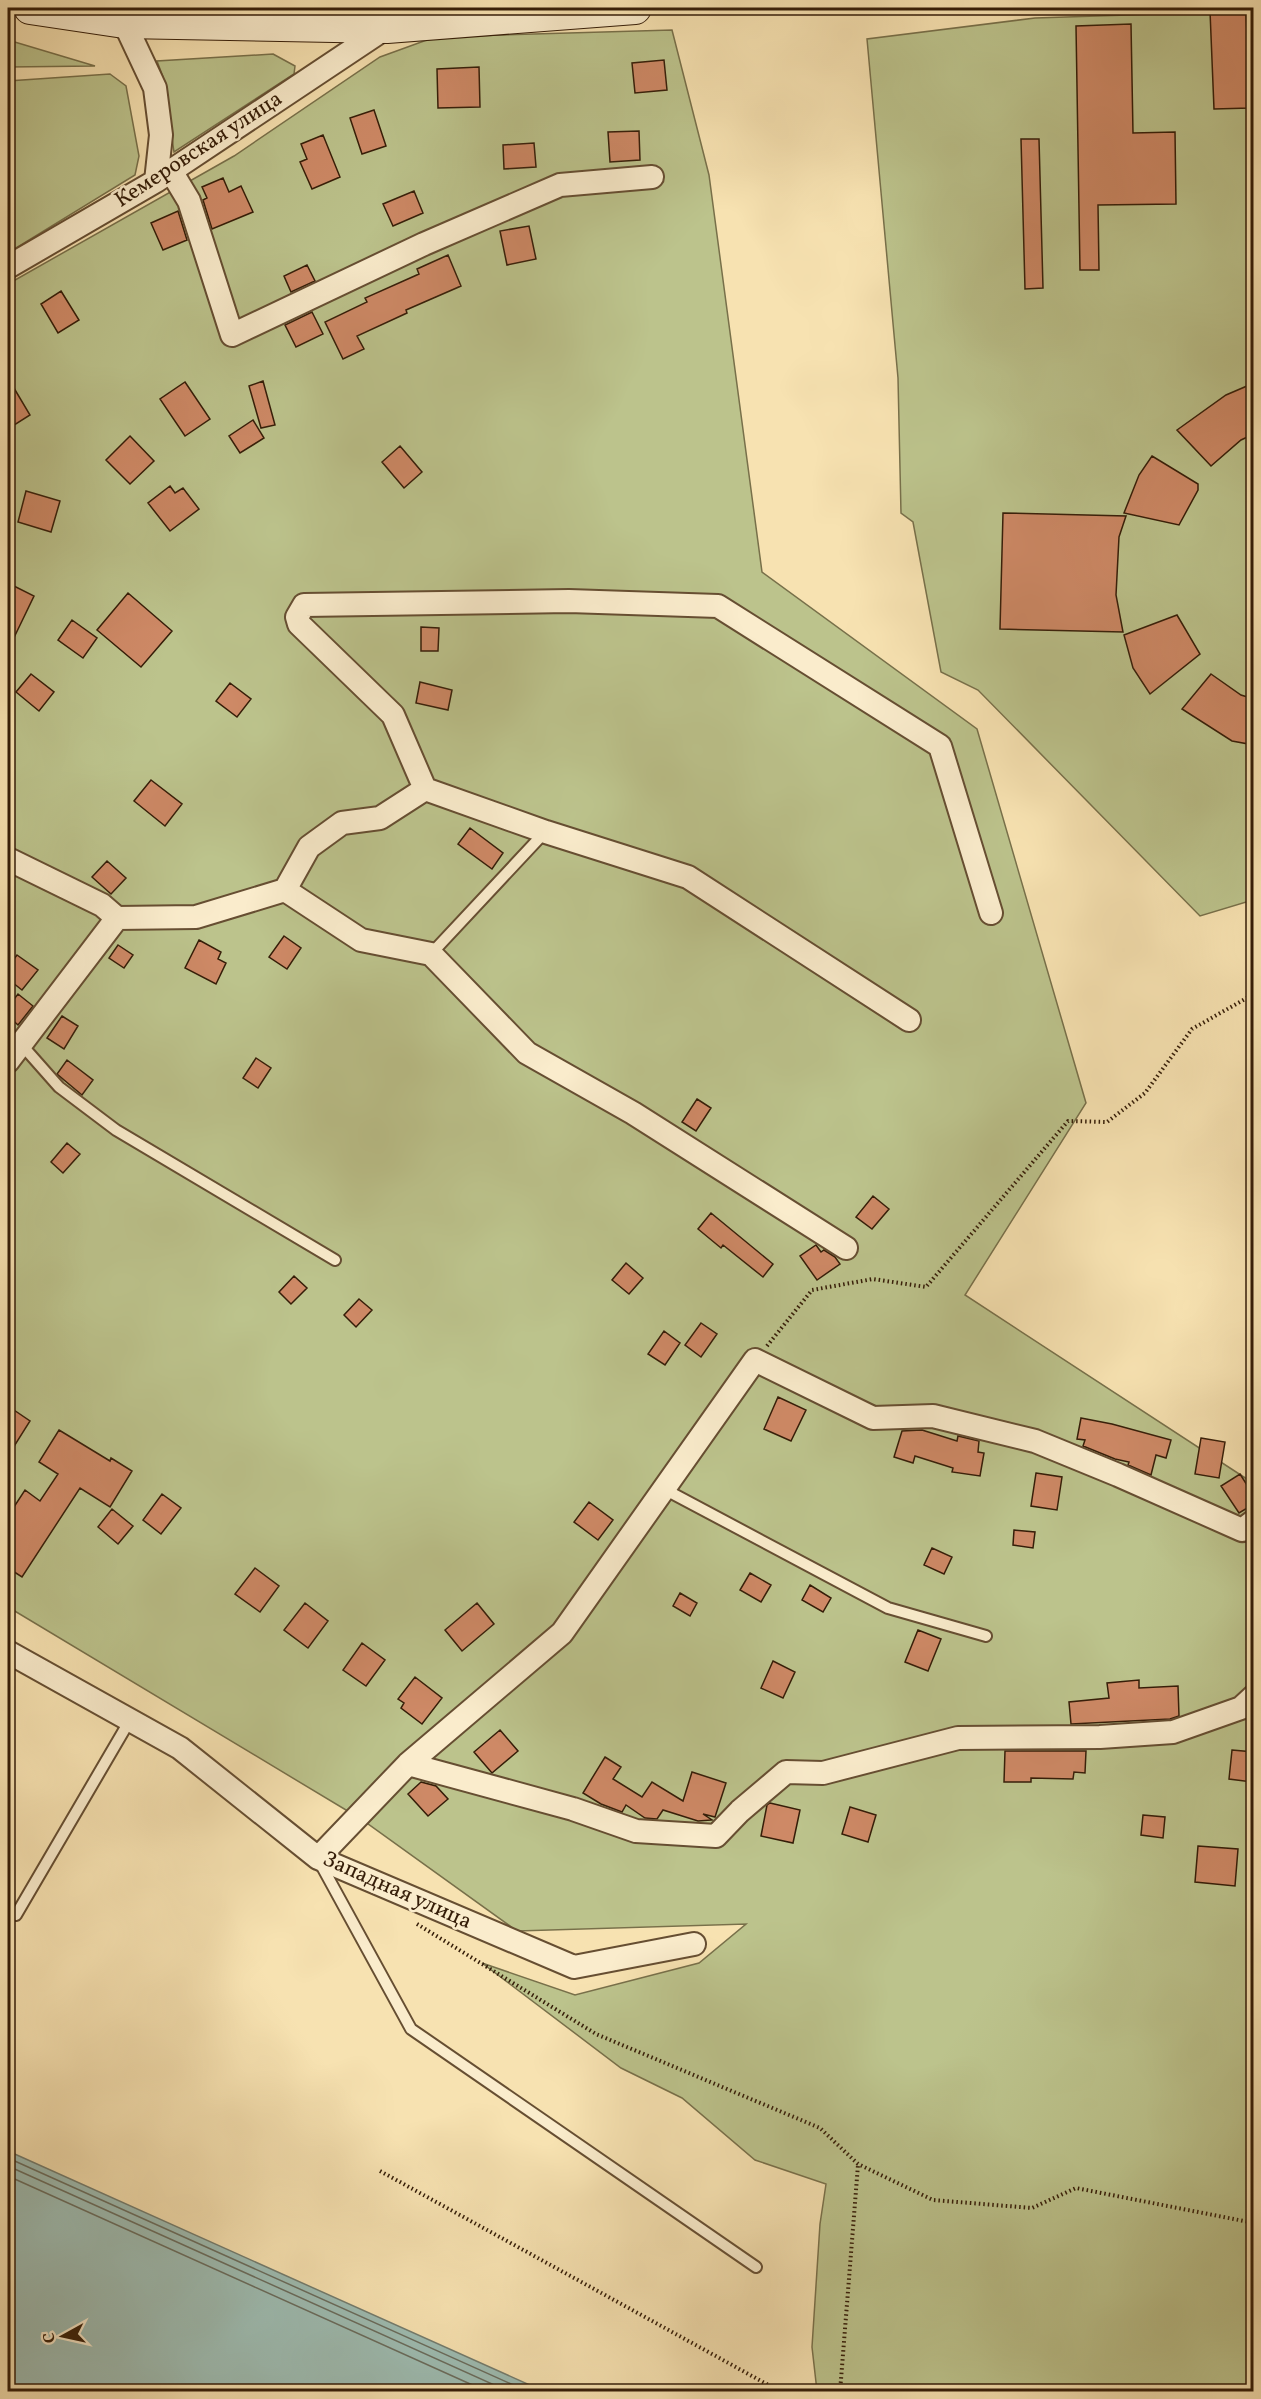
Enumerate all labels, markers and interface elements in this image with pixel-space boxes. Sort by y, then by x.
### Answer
street label: Кемеровская улица [109,84,289,216]
street label: Западная улица [317,1844,477,1938]
north arrow [33,2306,93,2366]
text: С [39,2331,62,2344]

